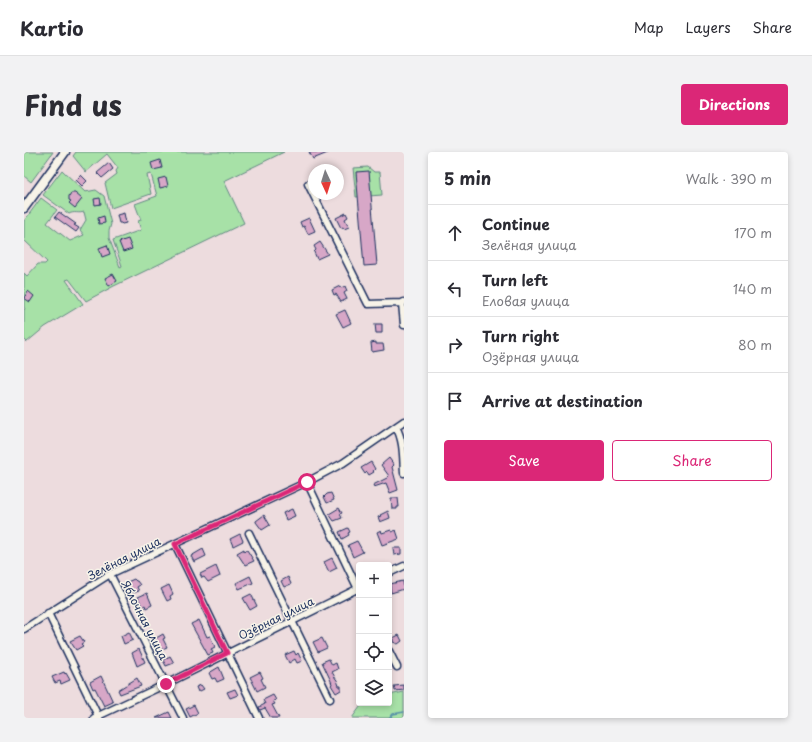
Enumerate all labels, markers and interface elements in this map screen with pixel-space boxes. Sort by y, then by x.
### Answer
text: Kartio [20,14,83,42]
text: Map [634,17,664,38]
text: Layers [686,17,731,38]
text: Share [753,17,792,38]
text: Find us [24,83,122,126]
button: Directions [681,84,788,125]
north arrow [308,164,344,200]
text: 5 min [444,165,491,191]
text: Walk · 390 m [686,169,772,188]
text: Continue [482,212,550,235]
icon: ahead [444,222,466,244]
text: 170 m [734,223,772,242]
text: Зелёная улица [482,235,576,254]
text: Turn left [482,268,548,291]
icon: left [444,278,466,300]
text: 140 m [733,279,772,298]
text: Еловая улица [482,291,569,310]
text: Turn right [482,324,559,347]
icon: right [444,334,466,356]
text: 80 m [738,335,772,354]
text: Озёрная улица [482,347,579,366]
text: Arrive at destination [482,389,643,412]
icon: arrive [444,390,466,412]
button: Save [444,440,604,481]
button: Share [612,440,772,481]
route start [298,473,316,491]
street label: Зелёная улица [85,532,164,584]
map controls [356,562,392,706]
button: + [356,562,392,598]
street label: Яблочная улица [118,577,172,663]
street label: Озёрная улица [235,592,317,644]
button: − [356,598,392,634]
button: locate [356,634,392,670]
button: layers [356,670,392,706]
route end [157,675,175,693]

